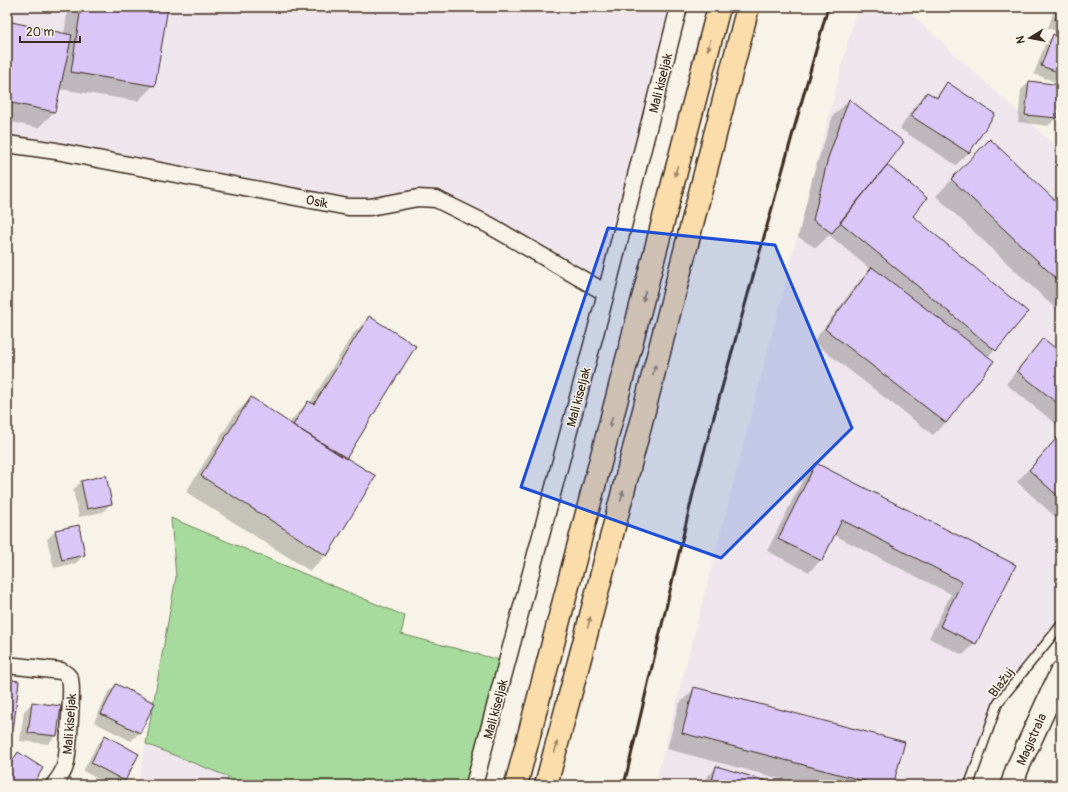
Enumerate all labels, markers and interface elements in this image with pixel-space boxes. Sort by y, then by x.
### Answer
scale bar [20,18,80,44]
north arrow [1010,18,1050,58]
text: 20 m [26,25,55,40]
text: N [1013,34,1028,45]
one-way arrow [706,39,712,51]
street label: Mali kiseljak [646,51,676,115]
one-way arrow [673,164,679,177]
street label: Osik [305,192,330,212]
one-way arrow [640,290,646,303]
one-way arrow [652,364,658,376]
street label: Mali kiseljak [563,365,595,429]
one-way arrow [608,416,614,428]
one-way arrow [619,490,625,502]
one-way arrow [587,615,593,628]
street label: Blažuj [986,665,1018,701]
street label: Mali kiseljak [480,677,512,741]
street label: Mali kiseljak [60,692,80,755]
street label: Magistrala [1013,711,1050,768]
one-way arrow [553,741,559,753]

